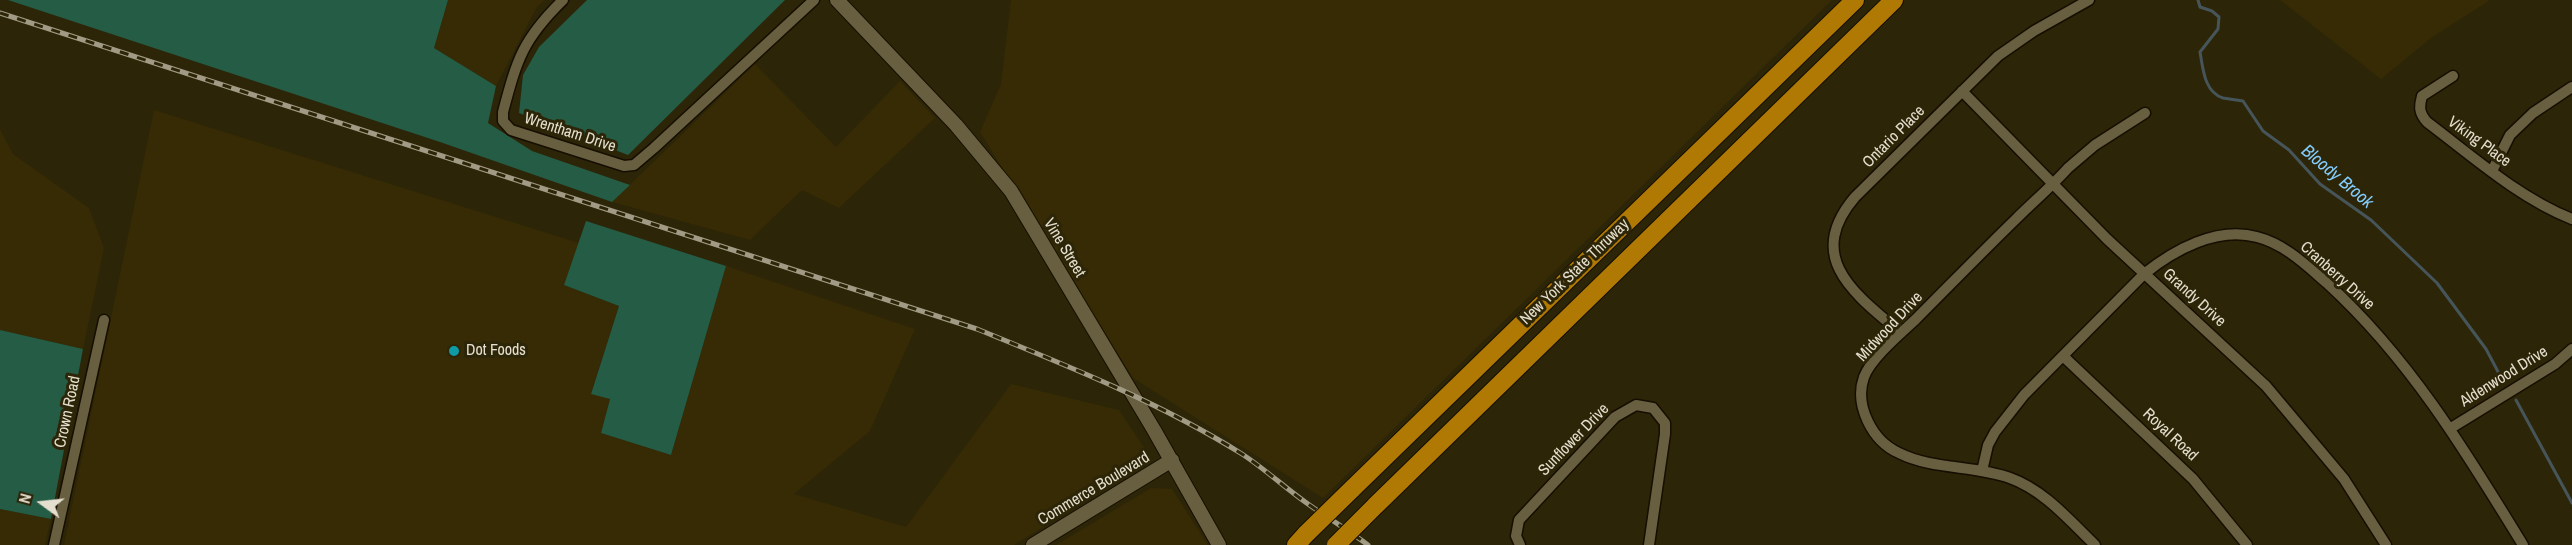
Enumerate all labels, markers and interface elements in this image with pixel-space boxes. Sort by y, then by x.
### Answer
street label: Ontario Place [1859,102,1929,172]
street label: Wrentham Drive [522,109,618,157]
street label: Viking Place [2444,113,2514,171]
water label: Bloody Brook [2296,141,2378,213]
street label: Vine Street [1039,215,1089,281]
street label: New York State Thruway [1517,215,1633,329]
street label: Cranberry Drive [2296,238,2378,314]
street label: Grandy Drive [2159,265,2229,331]
street label: Midwood Drive [1853,288,1927,366]
place label: Dot Foods [466,341,526,361]
street label: Aldenwood Drive [2457,342,2551,412]
marker: Dot Foods [447,344,461,358]
street label: Crown Road [51,374,85,450]
street label: Sunflower Drive [1535,400,1613,480]
street label: Royal Road [2138,405,2202,465]
street label: Commerce Boulevard [1035,448,1153,530]
north arrow [12,473,72,533]
text: N [13,491,36,506]

